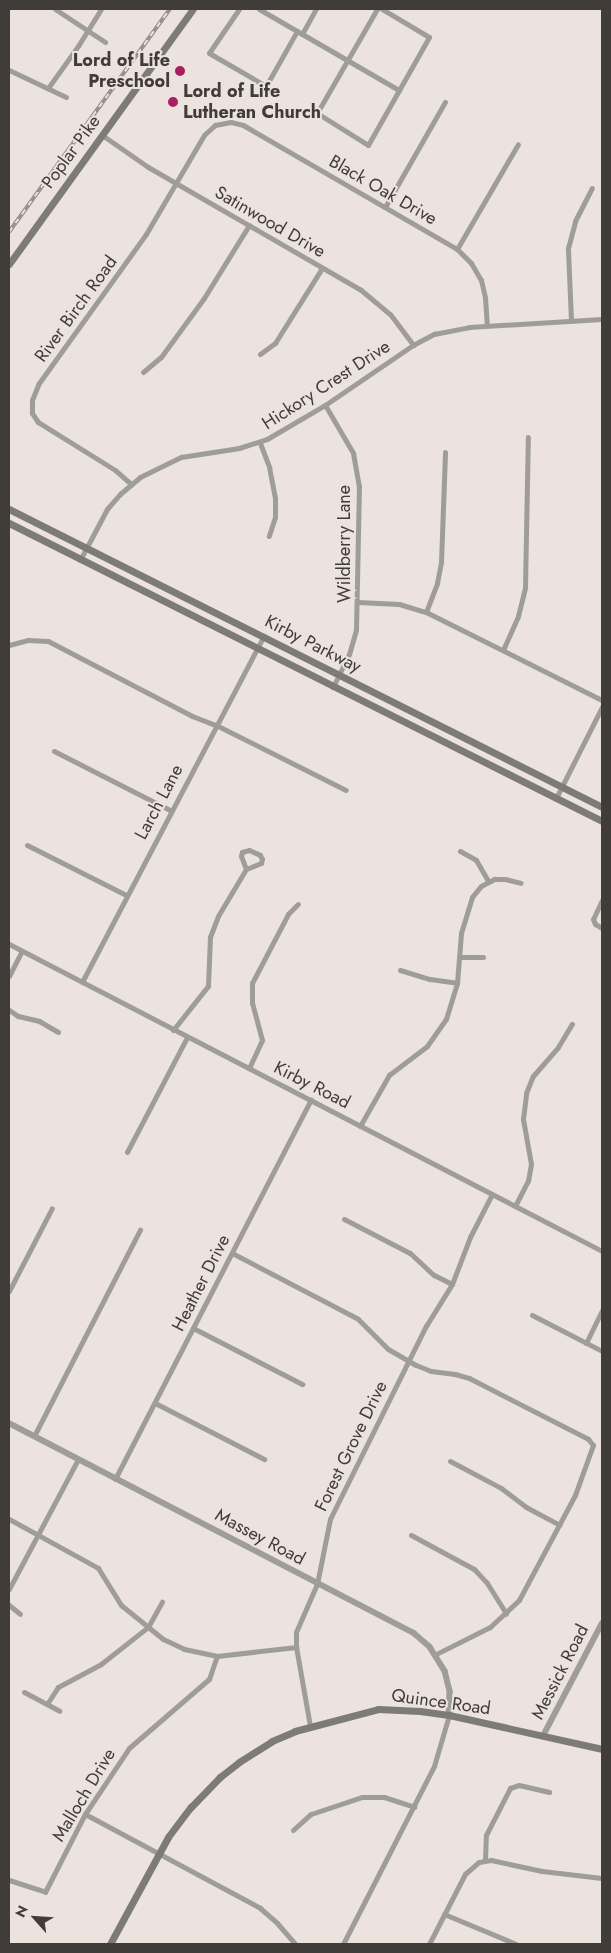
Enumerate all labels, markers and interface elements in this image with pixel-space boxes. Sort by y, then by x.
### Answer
place label: Lord of Life Preschool [73,50,170,92]
marker: Lord of Life Preschool [174,65,186,77]
place label: Lord of Life Lutheran Church [183,81,321,124]
marker: Lord of Life Lutheran Church [167,96,179,108]
street label: Poplar Pike [37,111,105,193]
street label: Black Oak Drive [325,150,441,230]
street label: Satinwood Drive [211,182,329,262]
street label: River Birch Road [30,252,122,366]
street label: Hickory Crest Drive [258,336,394,434]
street label: Wildberry Lane [333,485,355,603]
street label: Kirby Parkway [261,610,365,678]
street label: Larch Lane [130,761,188,843]
street label: Kirby Road [270,1057,354,1113]
street label: Heather Drive [167,1231,235,1335]
street label: Forest Grove Drive [310,1377,392,1515]
street label: Massey Road [211,1504,309,1570]
street label: Messick Road [527,1621,593,1723]
street label: Quince Road [390,1684,492,1720]
street label: Malloch Drive [48,1745,120,1845]
north arrow [10,1893,60,1943]
text: N [10,1902,33,1921]

